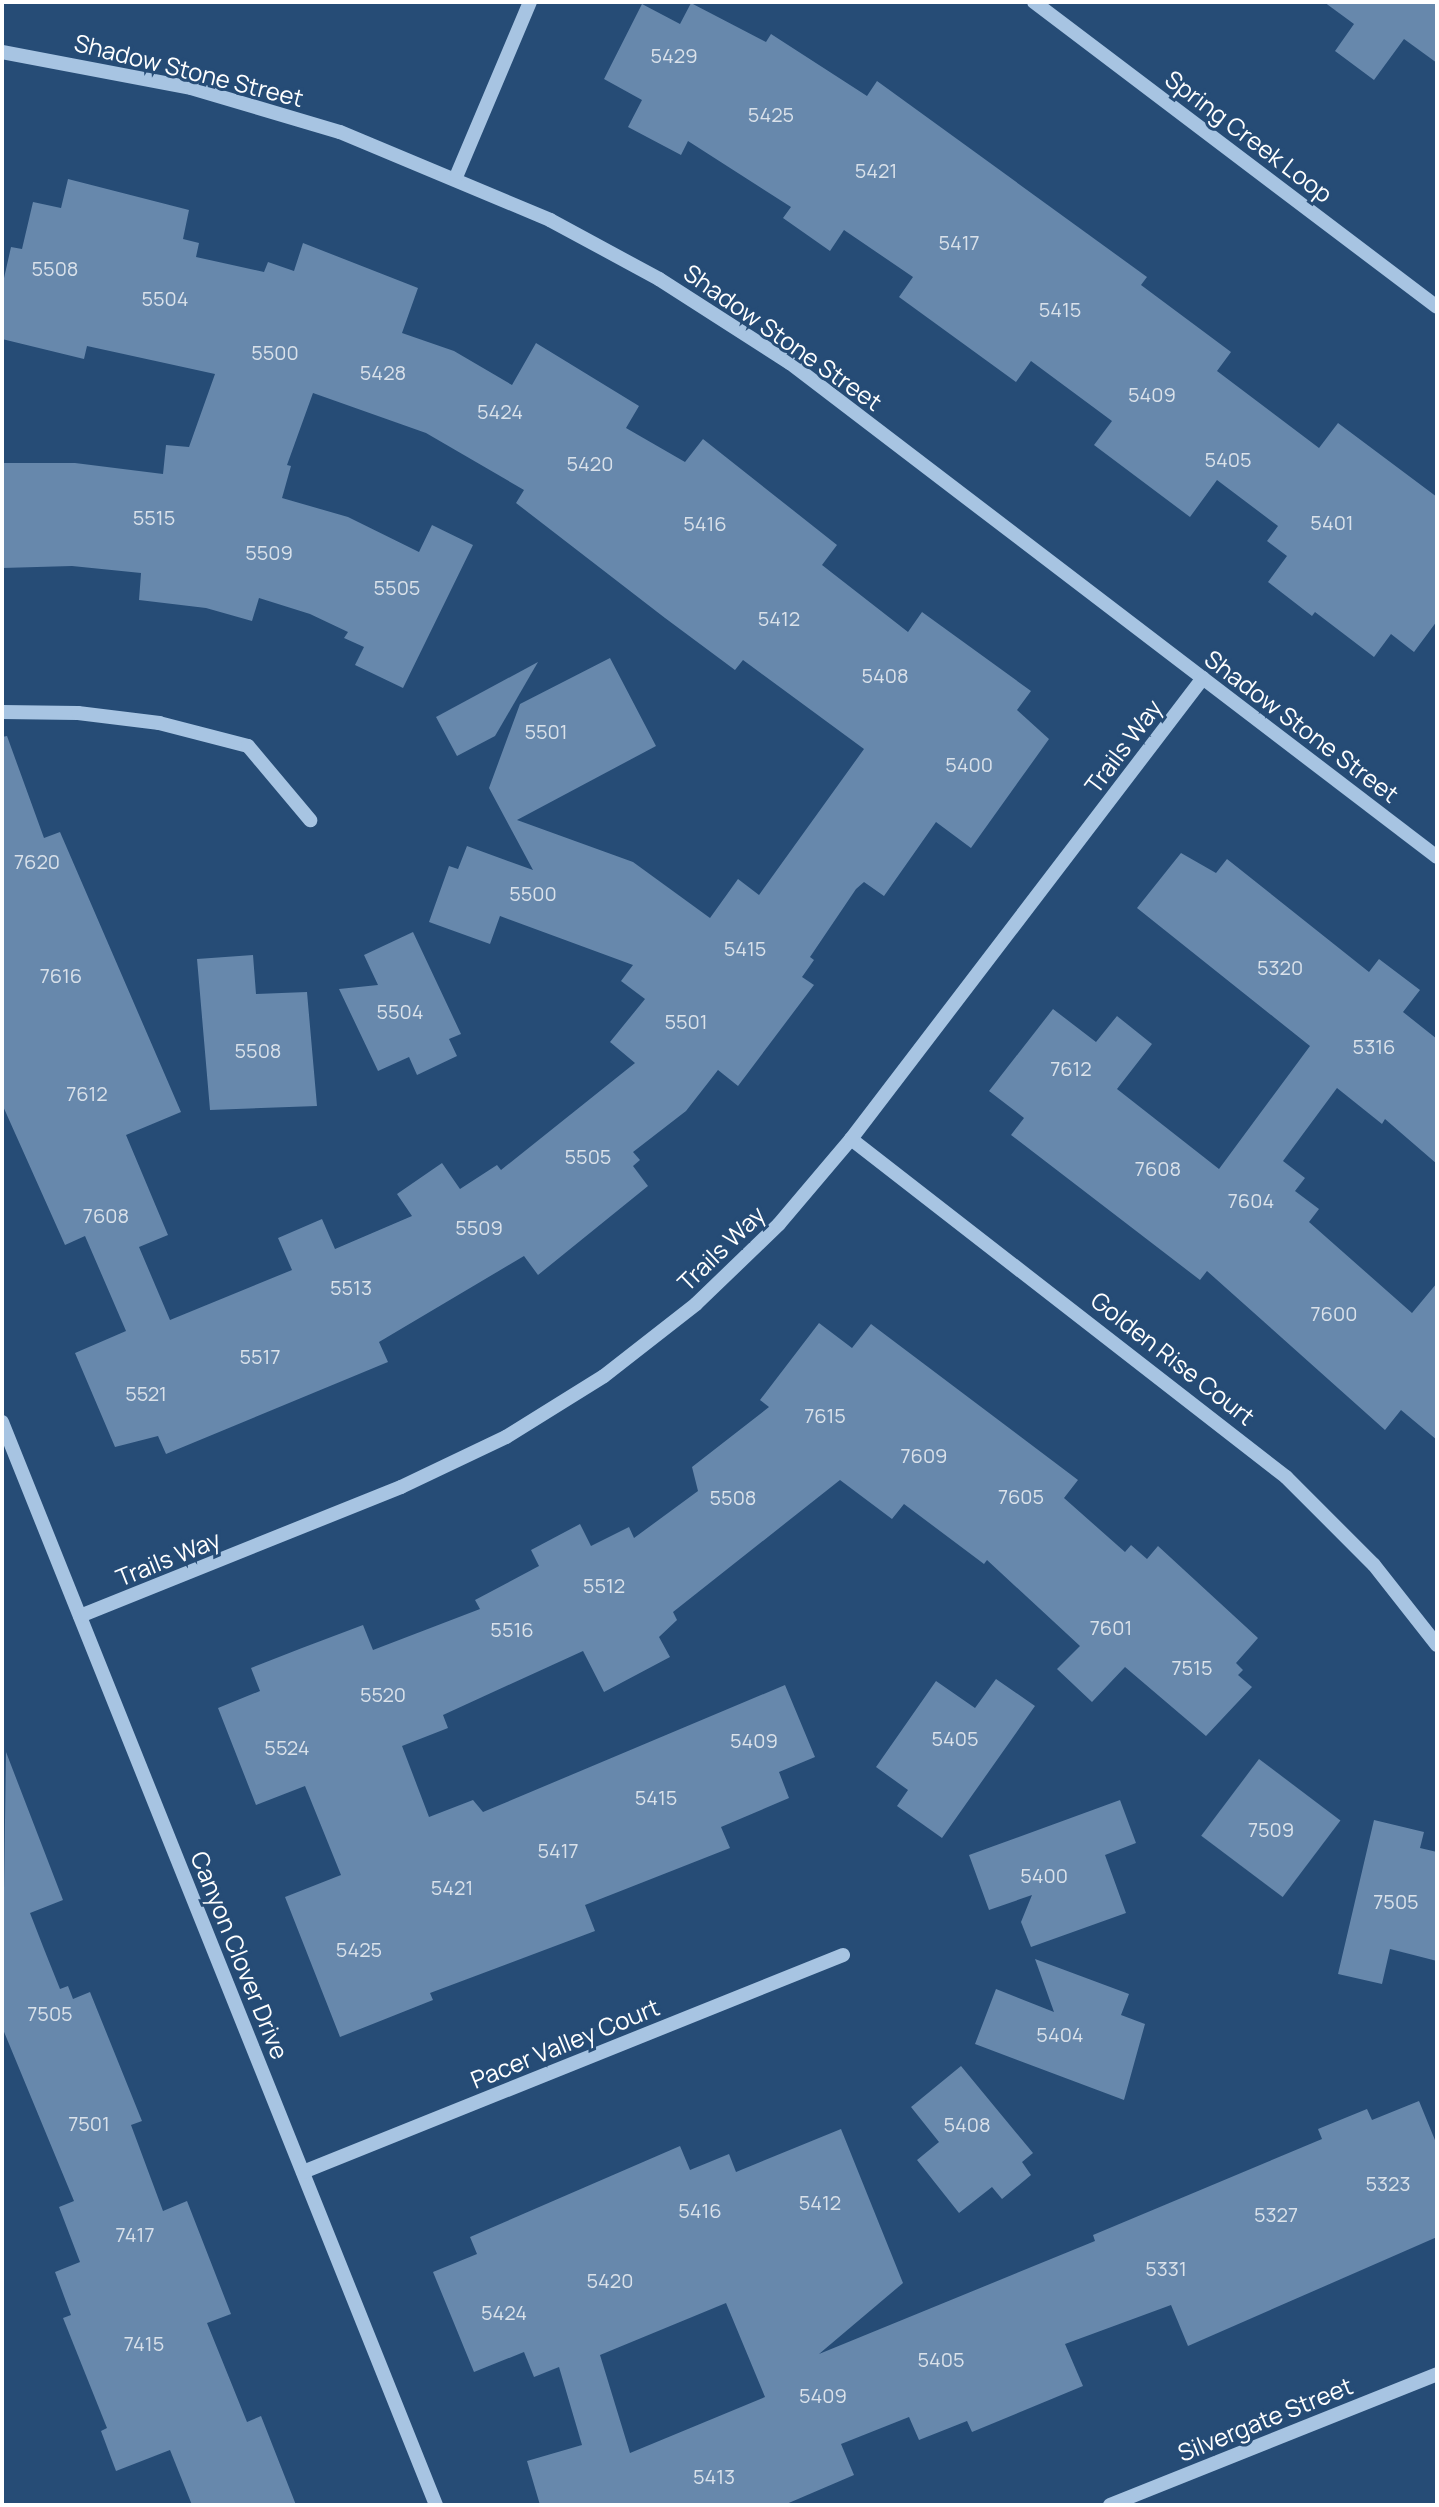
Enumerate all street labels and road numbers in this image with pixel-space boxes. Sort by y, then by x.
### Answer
street label: Shadow Stone Street [71,28,307,112]
street label: Spring Creek Loop [1160,64,1338,208]
street label: Shadow Stone Street [678,258,888,416]
street label: Shadow Stone Street [1199,644,1405,808]
street label: Trails Way [1078,693,1168,799]
street label: Trails Way [671,1199,771,1297]
street label: Golden Rise Court [1085,1285,1261,1431]
street label: Trails Way [112,1524,224,1592]
street label: Canyon Clover Drive [185,1847,295,2063]
street label: Pacer Valley Court [467,1992,663,2094]
street label: Silvergate Street [1173,2371,1357,2467]

